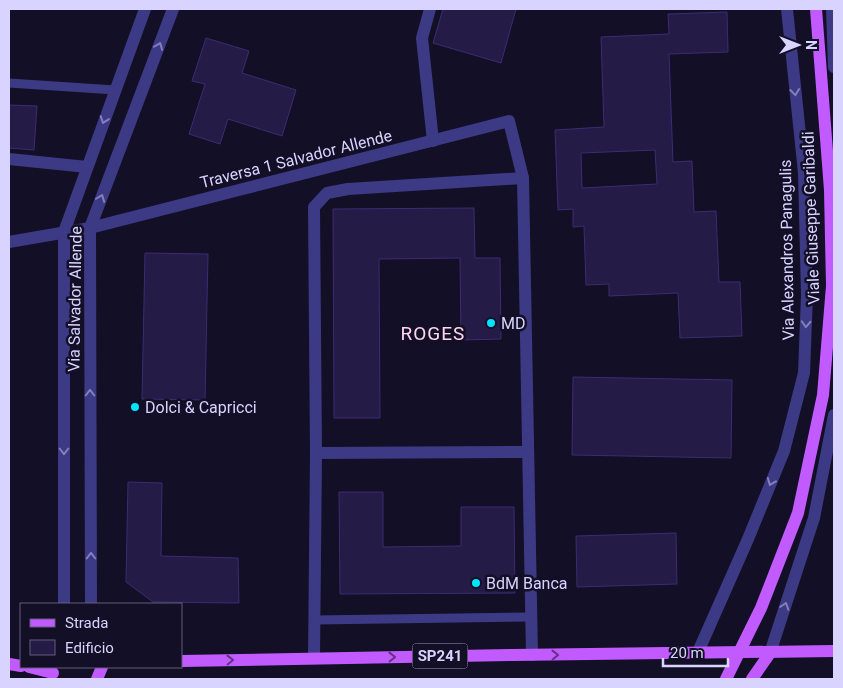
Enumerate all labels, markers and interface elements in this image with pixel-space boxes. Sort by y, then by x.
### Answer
north arrow [773,20,823,70]
text: N [803,40,819,50]
one-way arrow [153,42,163,50]
one-way arrow [789,88,800,96]
one-way arrow [100,115,110,124]
street label: Traversa 1 Salvador Allende [198,126,394,192]
street label: Viale Giuseppe Garibaldi [798,131,824,305]
street label: Via Alexandros Panagulis [776,159,798,341]
one-way arrow [95,194,105,202]
street label: Via Salvador Allende [64,226,86,372]
place label: MD [501,314,525,333]
marker: MD [485,317,497,329]
one-way arrow [801,320,811,328]
district label: ROGES [401,322,465,345]
one-way arrow [85,389,95,396]
place label: Dolci & Capricci [145,398,257,417]
marker: Dolci & Capricci [129,401,141,413]
one-way arrow [59,447,69,455]
one-way arrow [767,477,777,485]
one-way arrow [86,551,96,559]
place label: BdM Banca [486,574,568,593]
marker: BdM Banca [470,577,482,589]
legend [20,603,182,668]
one-way arrow [779,603,789,611]
text: Strada [65,614,108,632]
scale bar [663,636,728,668]
text: Edificio [65,639,114,657]
road number: SP241 [412,644,468,668]
text: 20 m [670,644,704,662]
one-way arrow [551,649,559,660]
one-way arrow [389,652,397,662]
one-way arrow [226,655,234,665]

